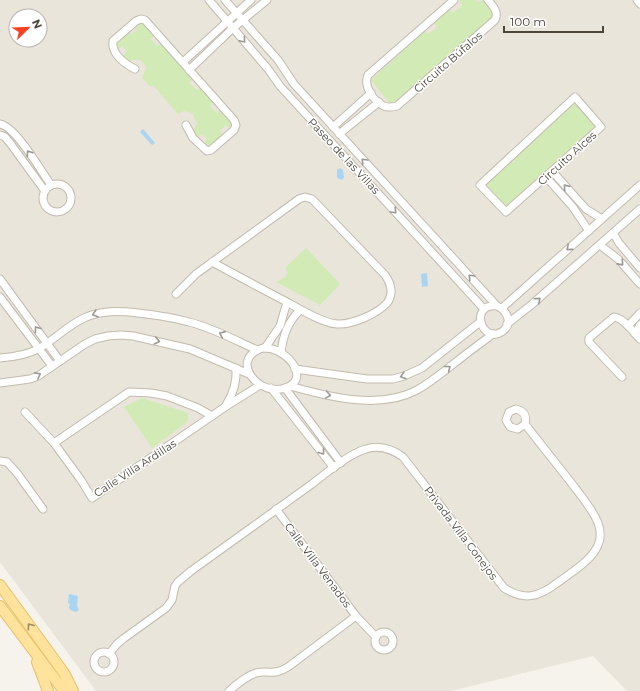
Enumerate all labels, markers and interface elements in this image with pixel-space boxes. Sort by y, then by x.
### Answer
north arrow [8,8,48,48]
scale bar [504,8,603,34]
text: 100 m [510,14,546,29]
text: N [29,17,45,31]
street label: Circuito Búfalos [411,28,486,96]
one-way arrow [239,35,246,43]
street label: Paseo de las Villas [305,115,383,197]
street label: Circuito Alces [535,127,600,188]
one-way arrow [26,150,34,157]
one-way arrow [361,158,369,166]
one-way arrow [563,184,570,192]
one-way arrow [390,206,397,214]
one-way arrow [567,244,574,251]
one-way arrow [616,258,624,266]
one-way arrow [468,274,476,282]
one-way arrow [533,297,541,304]
one-way arrow [92,309,99,318]
one-way arrow [35,327,42,334]
one-way arrow [218,331,226,339]
one-way arrow [153,336,160,345]
one-way arrow [444,366,451,373]
one-way arrow [400,371,407,380]
one-way arrow [34,372,41,380]
one-way arrow [325,390,331,398]
street label: Calle Villa Ardillas [91,436,179,500]
one-way arrow [317,448,324,455]
street label: Privada Villa Conejos [421,483,501,583]
street label: Calle Villa Venados [281,520,355,611]
one-way arrow [27,623,35,630]

